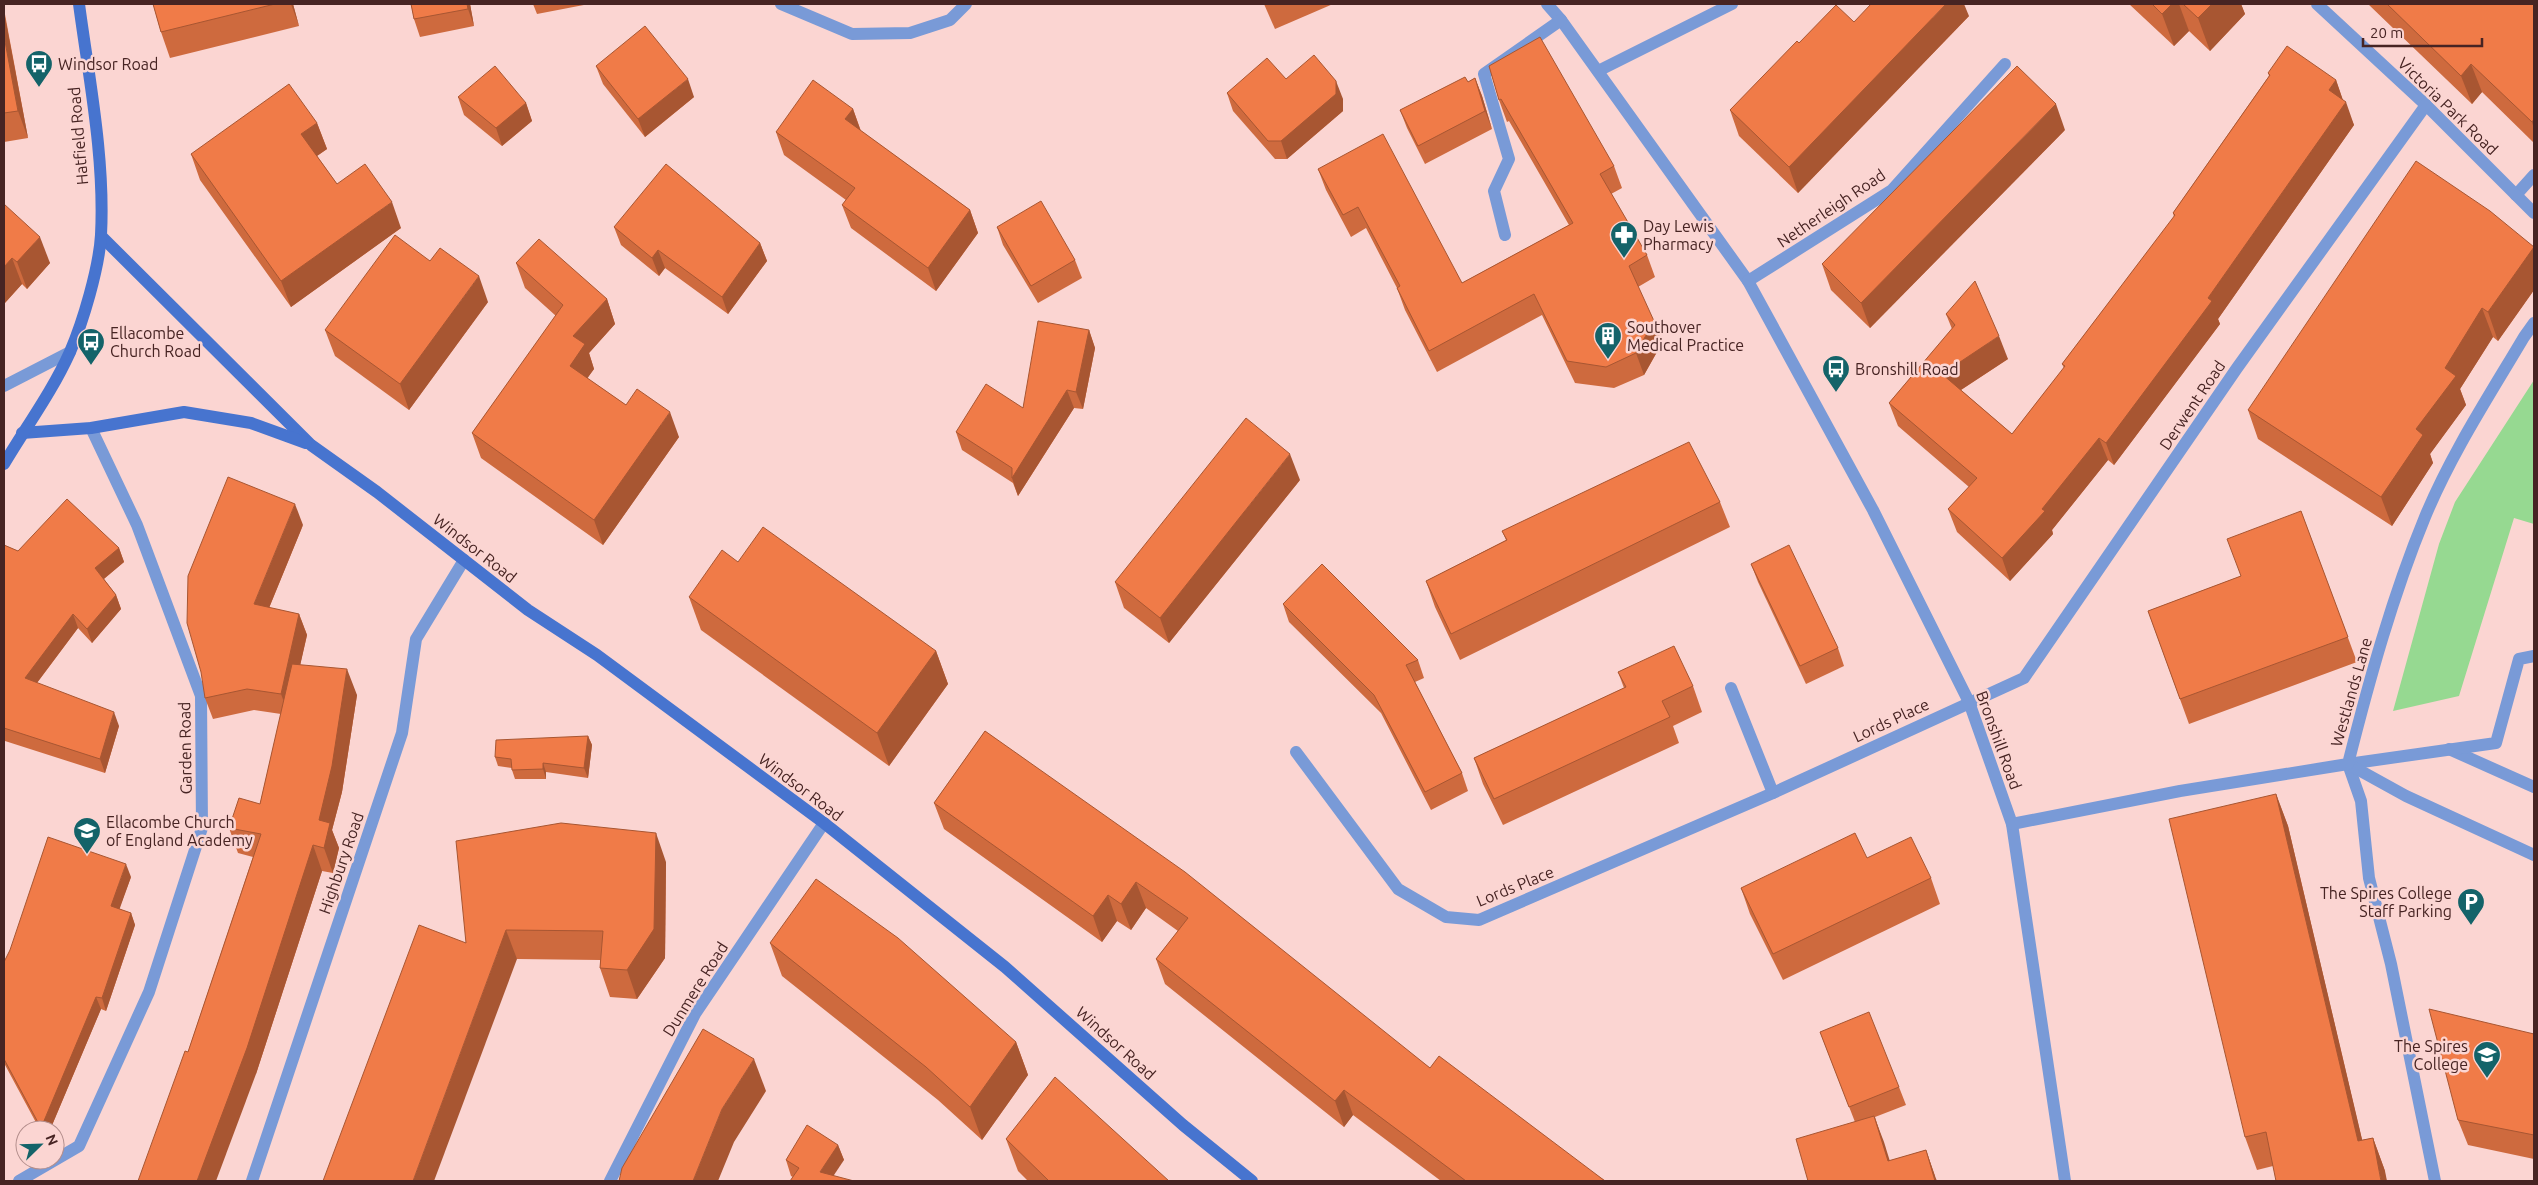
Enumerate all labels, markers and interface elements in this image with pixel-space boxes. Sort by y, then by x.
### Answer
scale bar [2363,15,2482,47]
text: 20 m [2370,24,2403,41]
bus stop icon: Windsor Road [24,49,54,88]
street label: Victoria Park Road [2394,54,2502,158]
place label: Windsor Road [58,55,158,73]
street label: Hatfield Road [65,86,91,186]
street label: Netherleigh Road [1774,165,1888,251]
place label: Day Lewis Pharmacy [1643,217,1714,253]
pharmacy icon: Day Lewis Pharmacy [1609,220,1639,259]
place label: Southover Medical Practice [1627,318,1744,354]
building icon: Southover Medical Practice [1593,321,1623,360]
place label: Ellacombe Church Road [110,324,201,360]
bus stop icon: Ellacombe Church Road [76,327,106,366]
bus stop icon: Bronshill Road [1821,354,1851,393]
street label: Derwent Road [2156,357,2228,453]
place label: Bronshill Road [1855,360,1959,378]
street label: Windsor Road [430,510,520,586]
street label: Westlands Lane [2327,635,2375,749]
street label: Bronshill Road [1973,688,2025,792]
street label: Lords Place [1850,695,1932,745]
street label: Garden Road [175,701,195,795]
street label: Windsor Road [755,750,847,824]
street label: Highbury Road [315,810,367,916]
place label: Ellacombe Church of England Academy [106,813,253,849]
school or university icon: Ellacombe Church of England Academy [72,816,102,855]
street label: Lords Place [1474,862,1556,910]
place label: The Spires College Staff Parking [2320,884,2452,920]
parking icon: The Spires College Staff Parking [2456,887,2486,926]
street label: Dunmere Road [659,939,731,1039]
street label: Windsor Road [1073,1003,1159,1083]
place label: The Spires College [2394,1037,2468,1073]
school or university icon: The Spires College [2472,1040,2502,1079]
north arrow [15,1120,65,1170]
text: N [43,1132,61,1148]

